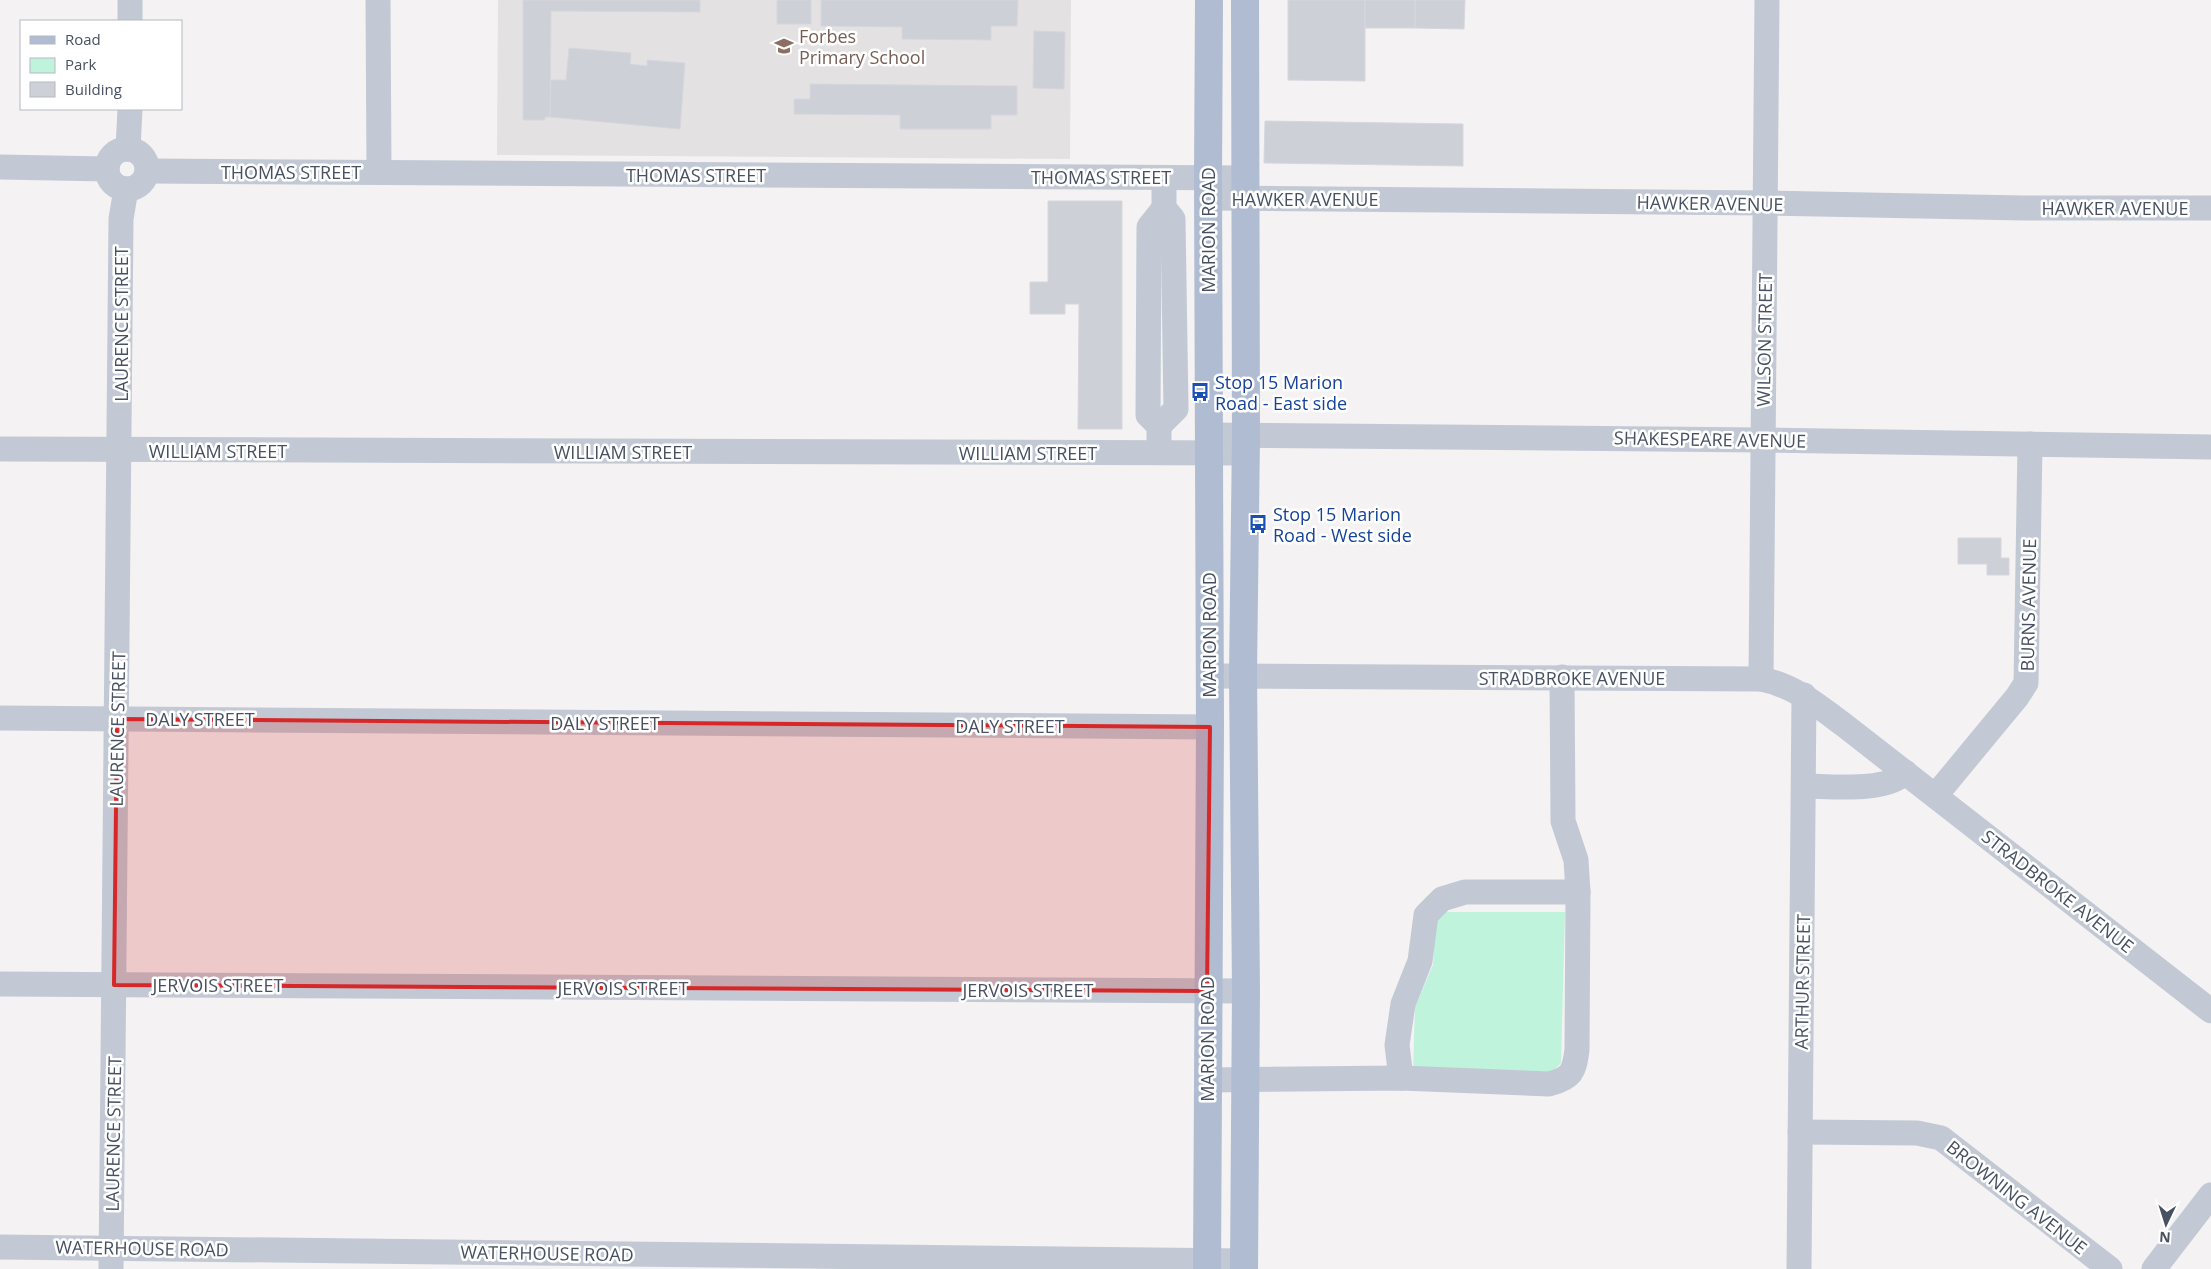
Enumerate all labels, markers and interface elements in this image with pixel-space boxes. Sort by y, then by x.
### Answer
legend [20,20,182,110]
place label: Forbes Primary School [799,24,925,69]
text: Road [65,29,101,49]
school or university icon: Forbes Primary School [773,35,795,57]
text: Park [65,54,96,74]
text: Building [65,79,122,99]
street label: THOMAS STREET [221,160,361,184]
street label: THOMAS STREET [626,163,766,187]
street label: THOMAS STREET [1031,165,1171,189]
street label: MARION ROAD [1196,167,1220,293]
street label: HAWKER AVENUE [1232,187,1378,211]
street label: HAWKER AVENUE [1636,190,1784,216]
street label: HAWKER AVENUE [2042,196,2188,220]
street label: LAURENCE STREET [109,246,133,402]
street label: WILSON STREET [1751,273,1777,407]
place label: Stop 15 Marion Road - East side [1215,370,1347,415]
bus stop icon: Stop 15 Marion Road - East side [1189,381,1211,403]
street label: SHAKESPEARE AVENUE [1614,425,1806,453]
street label: WILLIAM STREET [149,439,287,463]
street label: WILLIAM STREET [554,440,692,464]
street label: WILLIAM STREET [959,441,1097,465]
place label: Stop 15 Marion Road - West side [1273,502,1412,547]
bus stop icon: Stop 15 Marion Road - West side [1247,513,1269,535]
street label: BURNS AVENUE [2015,538,2041,672]
street label: MARION ROAD [1197,572,1221,698]
street label: LAURENCE STREET [104,651,130,807]
street label: STRADBROKE AVENUE [1479,666,1665,690]
street label: DALY STREET [145,707,255,731]
street label: DALY STREET [550,711,660,735]
street label: DALY STREET [955,714,1065,738]
street label: STRADBROKE AVENUE [1977,824,2139,958]
street label: ARTHUR STREET [1789,914,1815,1050]
street label: JERVOIS STREET [150,973,284,997]
street label: JERVOIS STREET [555,976,689,1000]
street label: MARION ROAD [1195,976,1219,1102]
street label: JERVOIS STREET [960,978,1094,1002]
street label: LAURENCE STREET [100,1056,126,1212]
street label: BROWNING AVENUE [1942,1135,2092,1259]
north arrow [2141,1199,2191,1249]
text: N [2159,1228,2171,1247]
street label: WATERHOUSE ROAD [55,1234,229,1262]
street label: WATERHOUSE ROAD [460,1239,634,1267]

